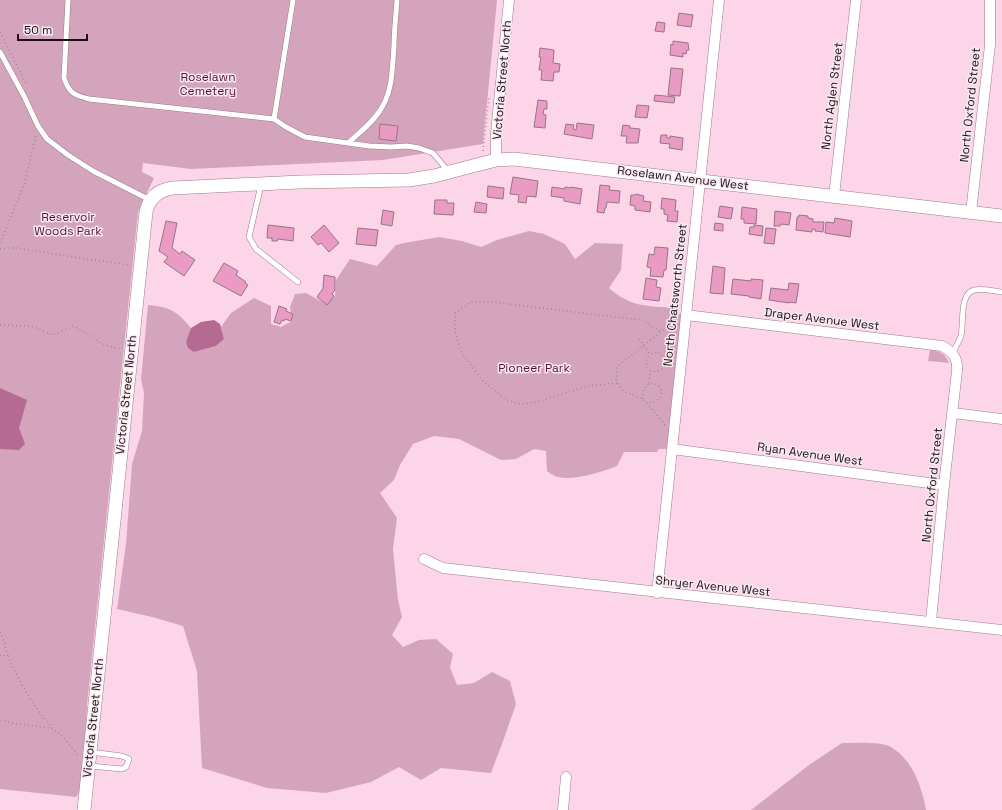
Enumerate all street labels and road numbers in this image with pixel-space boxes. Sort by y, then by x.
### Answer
street label: Victoria Street North [489,20,515,140]
street label: North Aglen Street [817,41,847,151]
street label: North Oxford Street [956,47,984,163]
street label: Roselawn Avenue West [616,162,750,194]
street label: North Chatsworth Street [660,223,690,367]
street label: Draper Avenue West [763,304,881,334]
street label: Victoria Street North [112,334,140,456]
street label: North Oxford Street [918,427,946,543]
street label: Ryan Avenue West [756,439,864,469]
street label: Shryer Avenue West [655,572,771,600]
street label: Victoria Street North [79,657,107,779]

